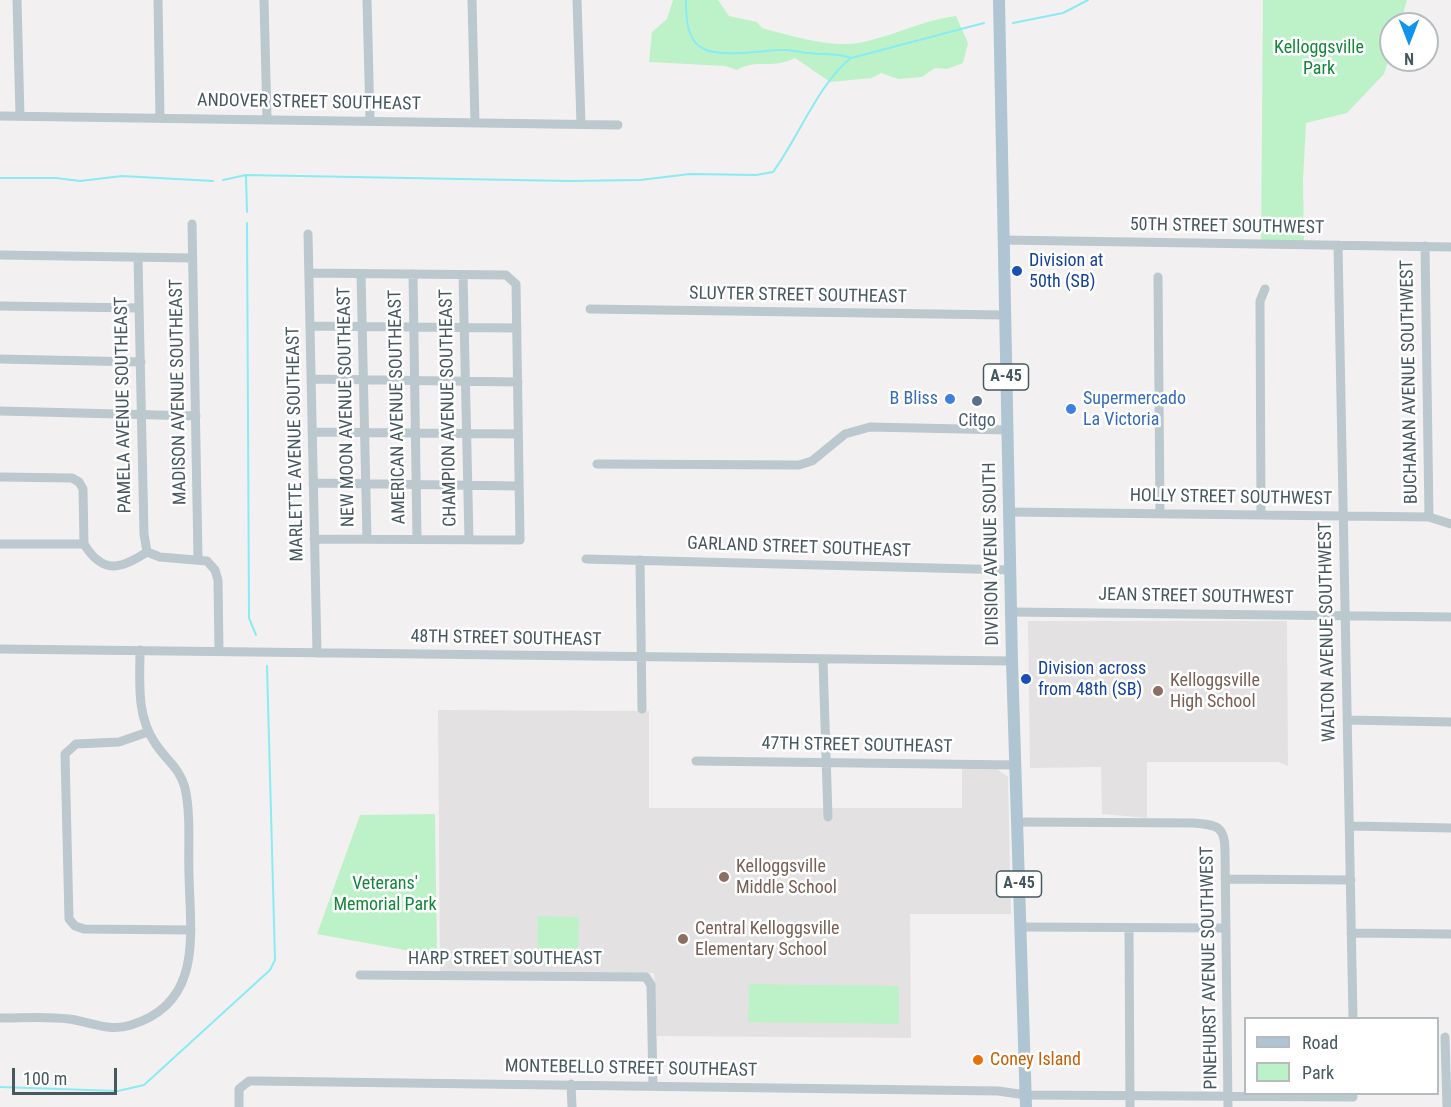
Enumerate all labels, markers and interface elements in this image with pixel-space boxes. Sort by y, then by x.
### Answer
north arrow [1379,12,1439,72]
park label: Kelloggsville Park [1274,37,1364,80]
text: N [1404,49,1414,68]
street label: ANDOVER STREET SOUTHEAST [197,90,421,116]
street label: 50TH STREET SOUTHWEST [1130,215,1324,239]
place label: Division at 50th (SB) [1029,250,1103,292]
street label: BUCHANAN AVENUE SOUTHWEST [1397,260,1423,504]
marker: Division at 50th (SB) [1010,264,1024,278]
street label: MADISON AVENUE SOUTHEAST [166,279,192,505]
street label: SLUYTER STREET SOUTHEAST [689,283,907,309]
street label: NEW MOON AVENUE SOUTHEAST [334,287,360,527]
street label: AMERICAN AVENUE SOUTHEAST [385,289,411,525]
street label: CHAMPION AVENUE SOUTHEAST [436,289,462,527]
street label: PAMELA AVENUE SOUTHEAST [111,296,137,514]
street label: MARLETTE AVENUE SOUTHEAST [283,326,309,562]
road number: A-45 [984,364,1028,390]
place label: B Bliss [890,388,938,410]
place label: Supermercado La Victoria [1083,388,1186,430]
marker: B Bliss [943,392,957,406]
marker: Citgo [970,394,984,408]
marker: Supermercado La Victoria [1064,402,1078,416]
place label: Citgo [958,410,996,432]
street label: DIVISION AVENUE SOUTH [980,462,1004,646]
street label: HOLLY STREET SOUTHWEST [1130,485,1332,511]
street label: WALTON AVENUE SOUTHWEST [1315,522,1341,742]
street label: GARLAND STREET SOUTHEAST [687,533,911,563]
street label: JEAN STREET SOUTHWEST [1098,584,1294,610]
street label: 48TH STREET SOUTHEAST [410,627,602,651]
place label: Division across from 48th (SB) [1038,658,1146,700]
place label: Kelloggsville High School [1170,670,1260,712]
marker: Division across from 48th (SB) [1019,672,1033,686]
marker: Kelloggsville High School [1151,684,1165,698]
street label: 47TH STREET SOUTHEAST [761,734,953,758]
street label: PINEHURST AVENUE SOUTHWEST [1197,846,1223,1090]
place label: Kelloggsville Middle School [736,856,837,898]
marker: Kelloggsville Middle School [717,870,731,884]
road number: A-45 [996,871,1042,897]
park label: Veterans' Memorial Park [333,873,437,916]
place label: Central Kelloggsville Elementary School [695,918,840,960]
marker: Central Kelloggsville Elementary School [676,932,690,946]
street label: HARP STREET SOUTHEAST [408,948,602,970]
legend [1244,1017,1439,1095]
text: Road [1302,1032,1338,1053]
place label: Coney Island [990,1049,1081,1071]
marker: Coney Island [971,1053,985,1067]
scale bar [15,1056,120,1094]
street label: MONTEBELLO STREET SOUTHEAST [505,1056,757,1082]
text: Park [1302,1062,1334,1083]
text: 100 m [23,1068,67,1089]

